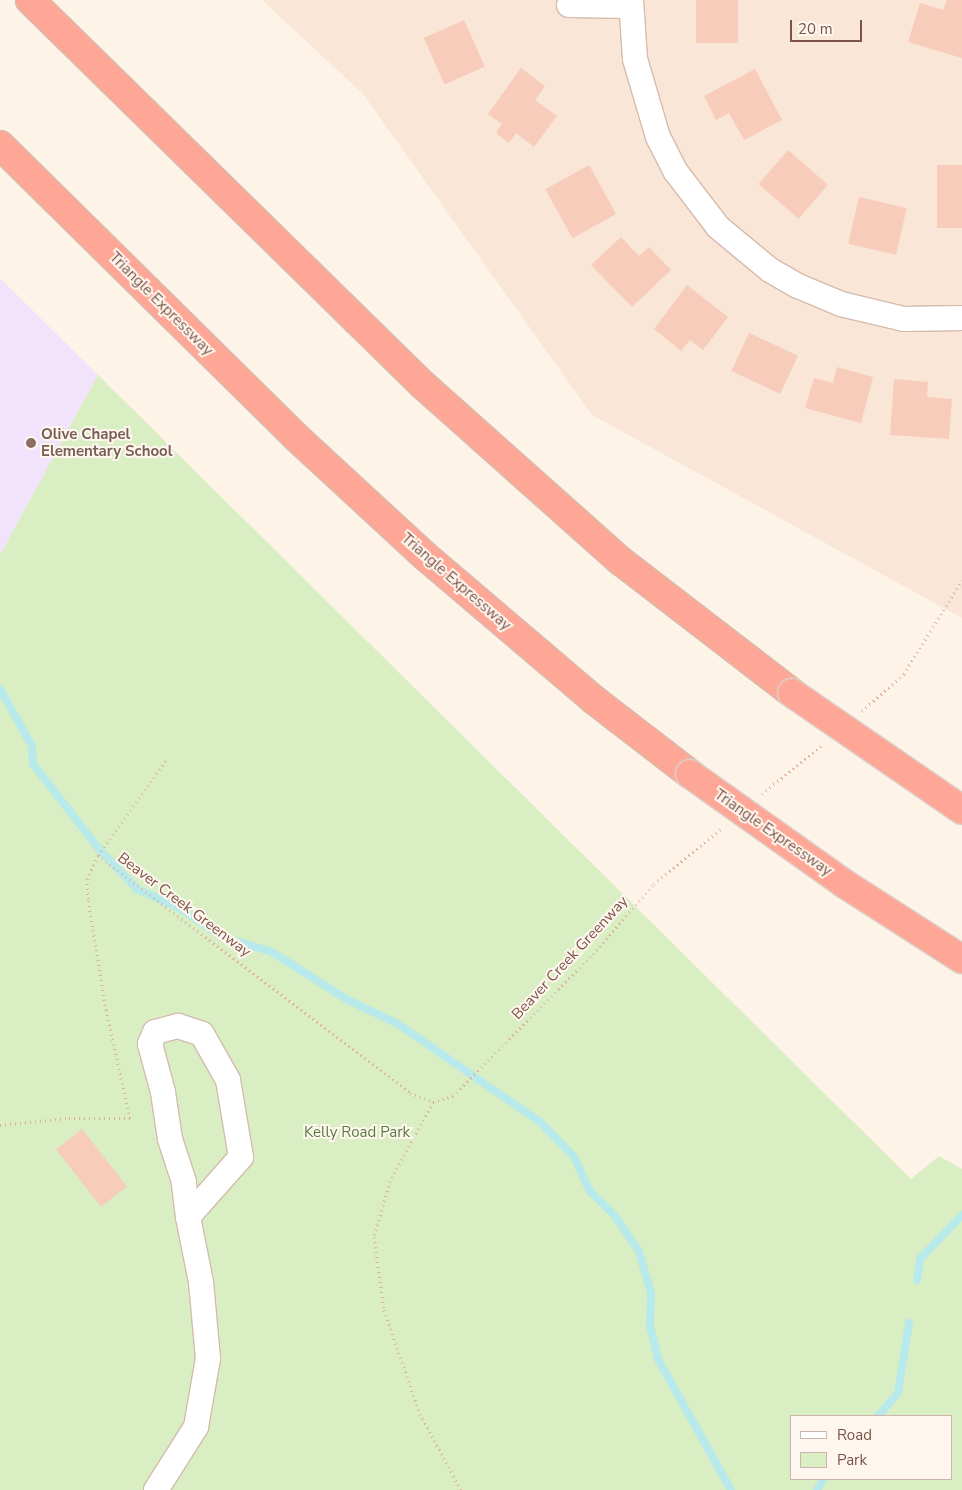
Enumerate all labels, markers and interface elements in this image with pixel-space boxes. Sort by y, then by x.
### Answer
scale bar [792,10,864,42]
text: 20 m [798,19,833,39]
street label: Triangle Expressway [105,248,217,360]
place label: Olive Chapel Elementary School [41,425,172,460]
marker: Olive Chapel Elementary School [25,437,37,449]
street label: Triangle Expressway [398,530,514,634]
street label: Triangle Expressway [711,786,835,880]
street label: Beaver Creek Greenway [114,849,254,961]
street label: Beaver Creek Greenway [508,893,632,1023]
park label: Kelly Road Park [304,1124,410,1142]
legend [790,1415,952,1480]
text: Road [837,1425,872,1445]
text: Park [837,1450,867,1470]

